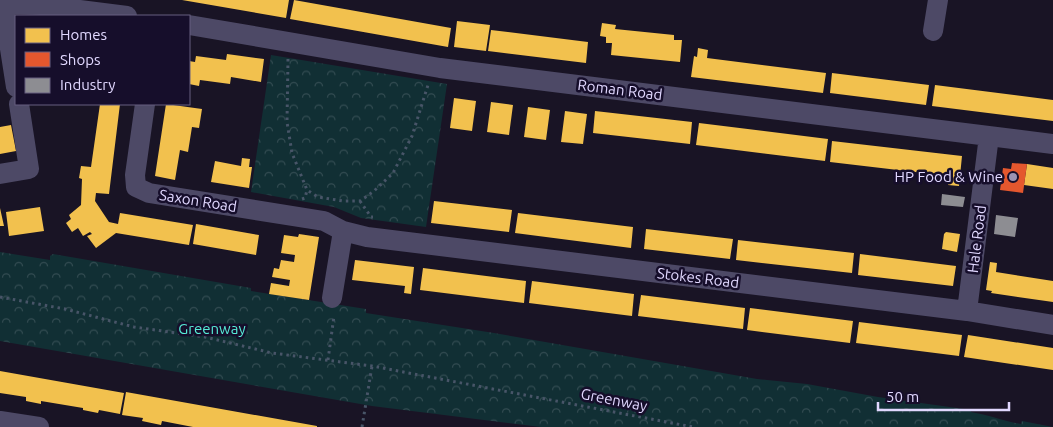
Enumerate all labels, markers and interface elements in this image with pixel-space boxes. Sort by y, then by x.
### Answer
legend [15,15,190,105]
text: Homes [60,26,107,43]
text: Shops [60,51,101,68]
text: Industry [60,76,115,93]
street label: Roman Road [577,76,663,103]
place label: HP Food & Wine [895,168,1003,185]
marker: HP Food & Wine [1007,171,1019,183]
street label: Saxon Road [158,186,238,215]
street label: Hale Road [964,204,989,274]
street label: Stokes Road [656,264,740,291]
park label: Greenway [178,320,246,337]
scale bar [878,380,1009,412]
street label: Greenway [579,385,649,414]
text: 50 m [886,388,919,405]

